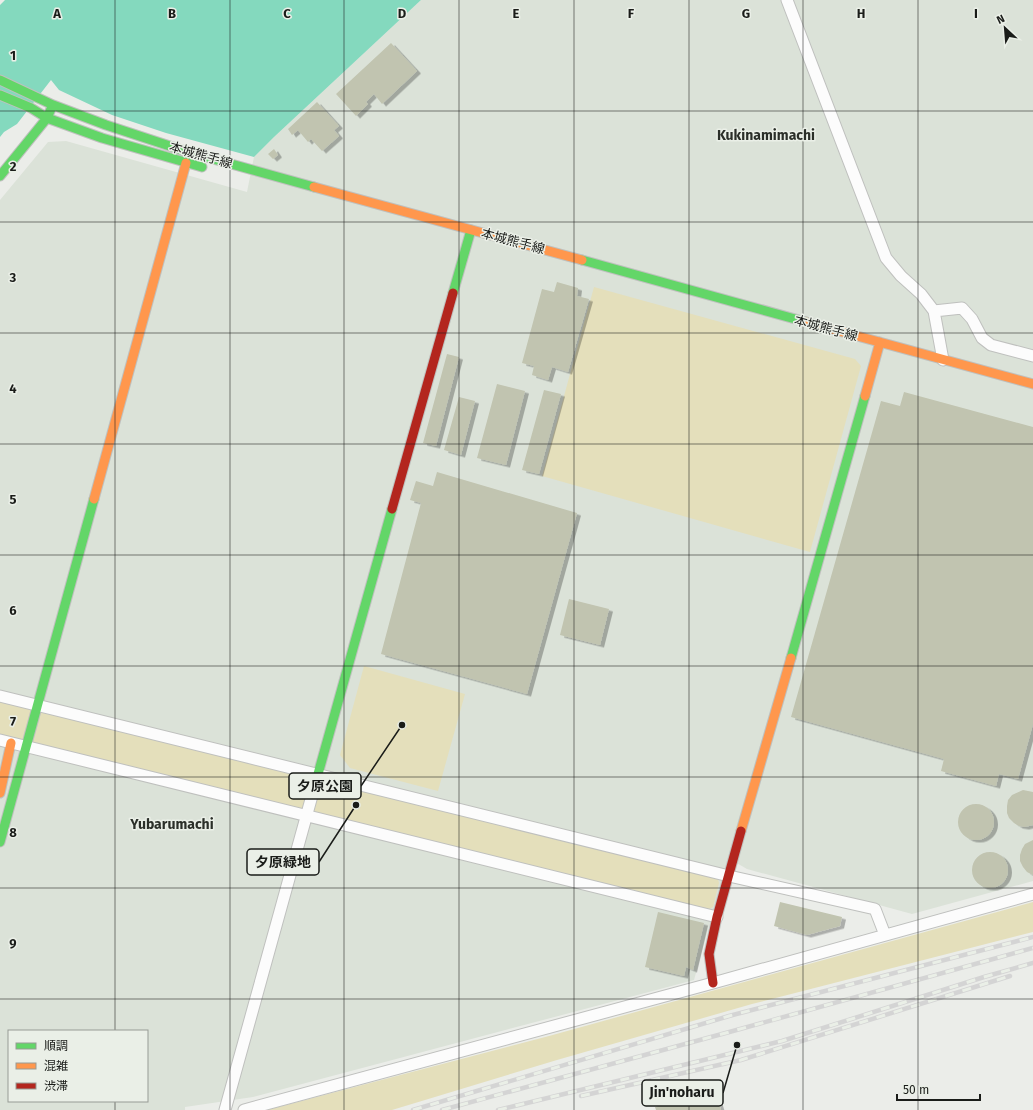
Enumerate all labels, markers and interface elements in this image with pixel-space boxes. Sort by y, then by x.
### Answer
text: A [52,6,61,21]
text: B [168,6,176,21]
text: C [283,6,291,21]
text: D [398,6,407,21]
text: E [513,6,520,21]
text: F [628,6,635,21]
text: G [742,6,750,21]
text: H [857,6,865,21]
text: I [974,6,978,21]
north arrow [985,8,1025,48]
text: N [995,12,1007,27]
text: 1 [10,48,16,63]
district label: Kukinamimachi [717,127,815,144]
street label: 本城熊手線 [168,139,234,171]
text: 2 [10,159,17,174]
street label: 本城熊手線 [480,225,546,257]
text: 3 [9,270,17,285]
street label: 本城熊手線 [793,312,859,344]
text: 4 [9,381,17,396]
text: 5 [10,492,17,507]
text: 6 [9,603,17,618]
text: 7 [10,714,16,729]
callout: 夕原公園 [289,773,361,799]
text: 夕原公園 [297,778,353,795]
district label: Yubarumachi [129,816,214,833]
text: 8 [9,825,17,840]
callout: 夕原緑地 [247,849,319,875]
text: 夕原緑地 [255,854,311,871]
text: 9 [9,936,17,951]
legend [8,1030,148,1102]
text: 順調 [44,1039,68,1053]
text: 混雑 [44,1059,68,1073]
scale bar [897,1076,980,1102]
text: 渋滞 [44,1079,68,1093]
callout: Jin'noharu [642,1080,723,1106]
text: 50 m [903,1083,929,1097]
text: Jin'noharu [648,1084,715,1101]

